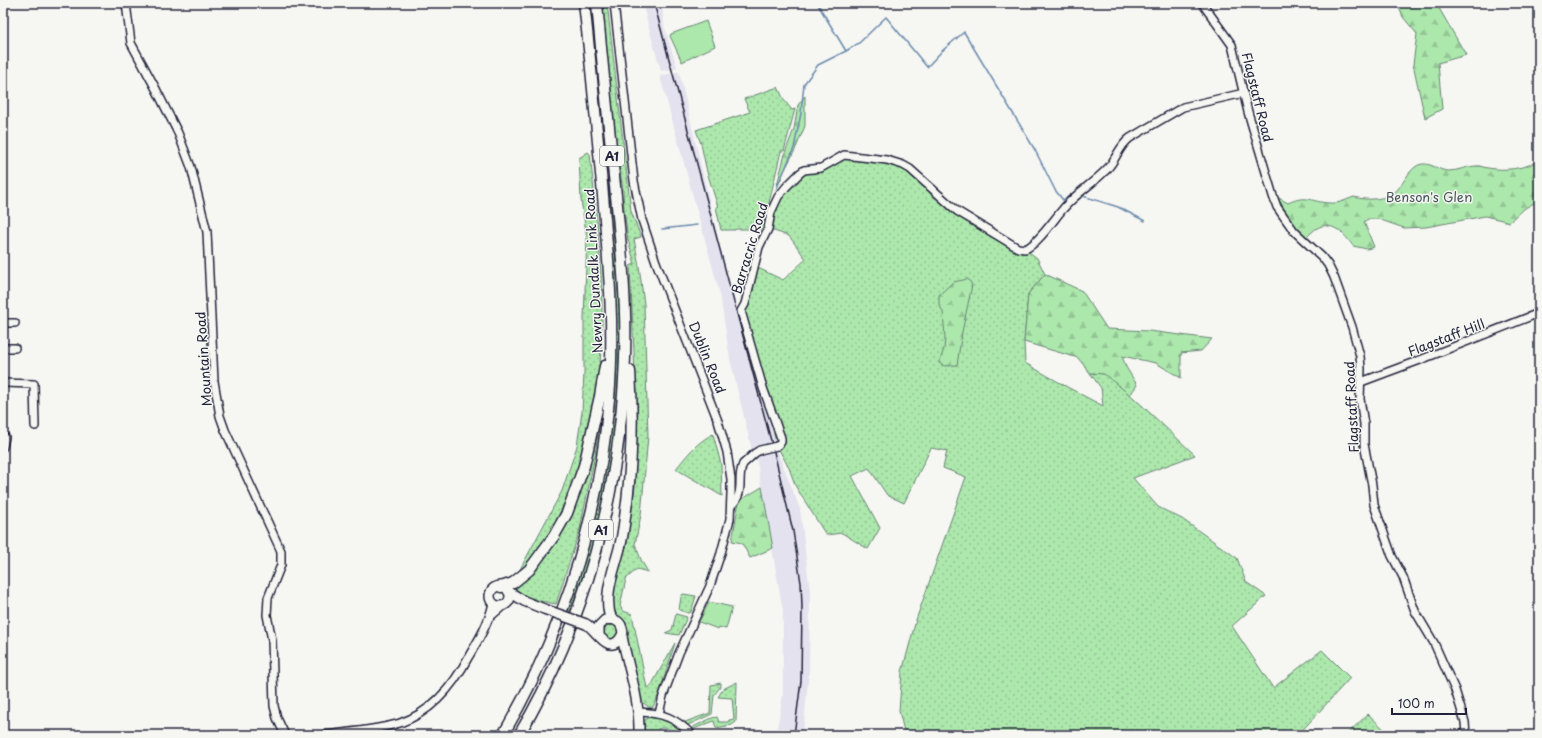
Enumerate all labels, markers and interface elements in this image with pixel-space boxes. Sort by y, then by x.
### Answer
street label: Flagstaff Road [1238,50,1278,144]
road number: A1 [600,146,624,166]
park label: Benson's Glen [1386,187,1472,206]
street label: Newry Dundalk Link Road [579,188,607,354]
street label: Barracric Road [726,200,772,296]
street label: Mountain Road [190,311,216,407]
street label: Flagstaff Hill [1405,314,1487,360]
street label: Dublin Road [685,318,731,396]
street label: Flagstaff Road [1339,361,1363,453]
road number: A1 [589,520,613,540]
scale bar [1392,690,1466,716]
text: 100 m [1398,694,1435,712]

